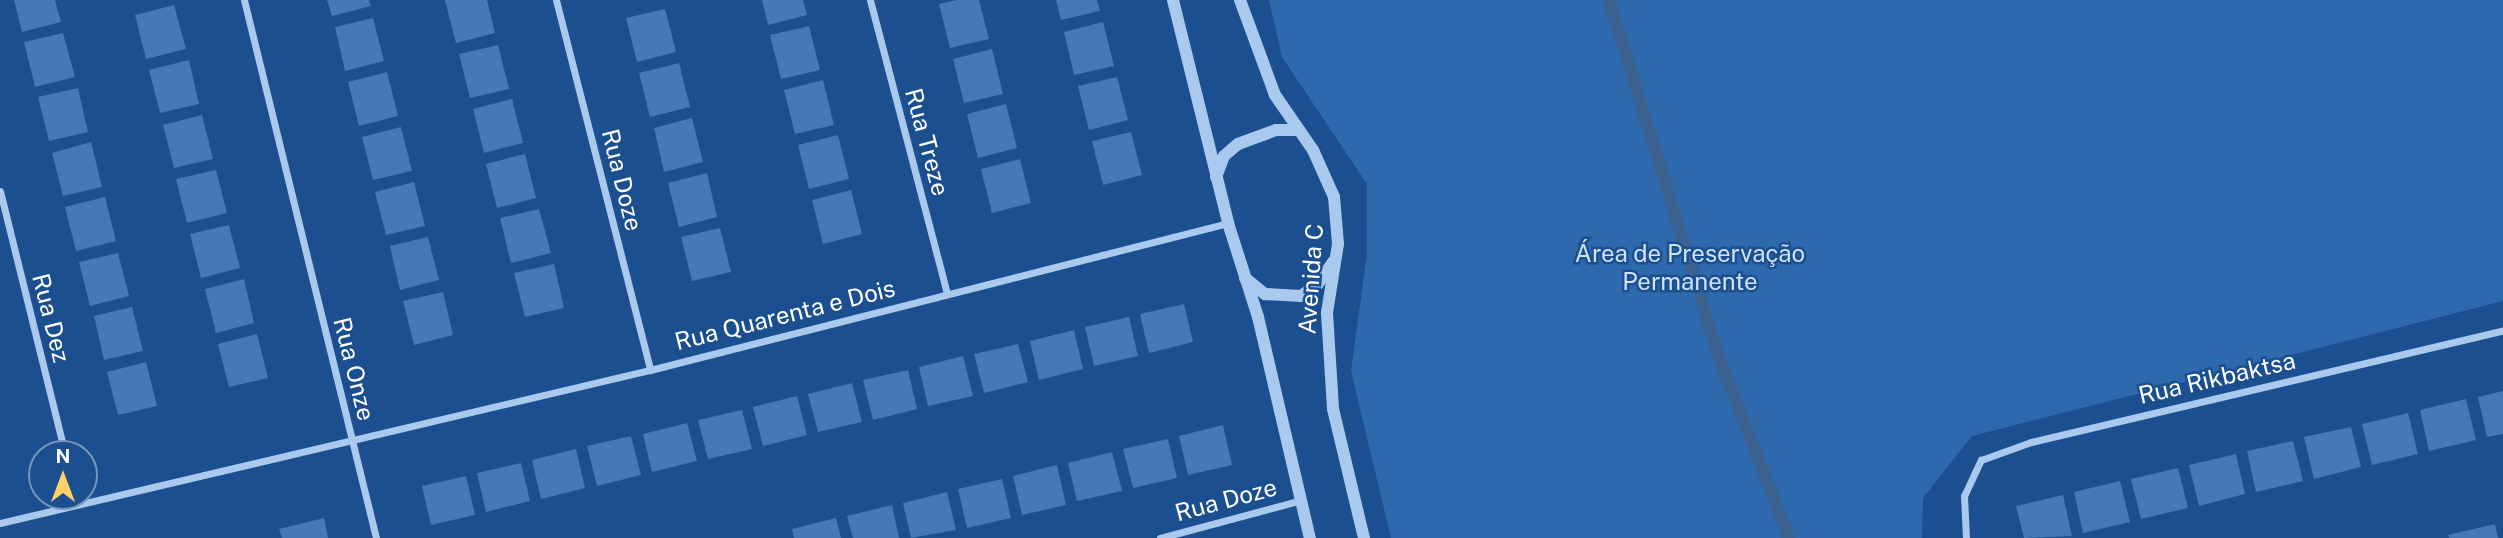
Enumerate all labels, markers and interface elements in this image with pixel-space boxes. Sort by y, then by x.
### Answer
street label: Rua Treze [899,85,955,199]
street label: Rua Doze [595,126,649,234]
street label: Avenida C [1293,223,1329,335]
park label: Área de Preservação Permanente [1575,240,1805,296]
street label: Rua Dez [26,271,76,365]
street label: Rua Quarenta e Dois [672,274,898,356]
street label: Rua Onze [327,314,381,424]
street label: Rua Rikbaktsa [2136,346,2298,410]
north arrow [28,440,98,510]
text: N [56,445,70,467]
street label: Rua Doze [1172,473,1280,527]

